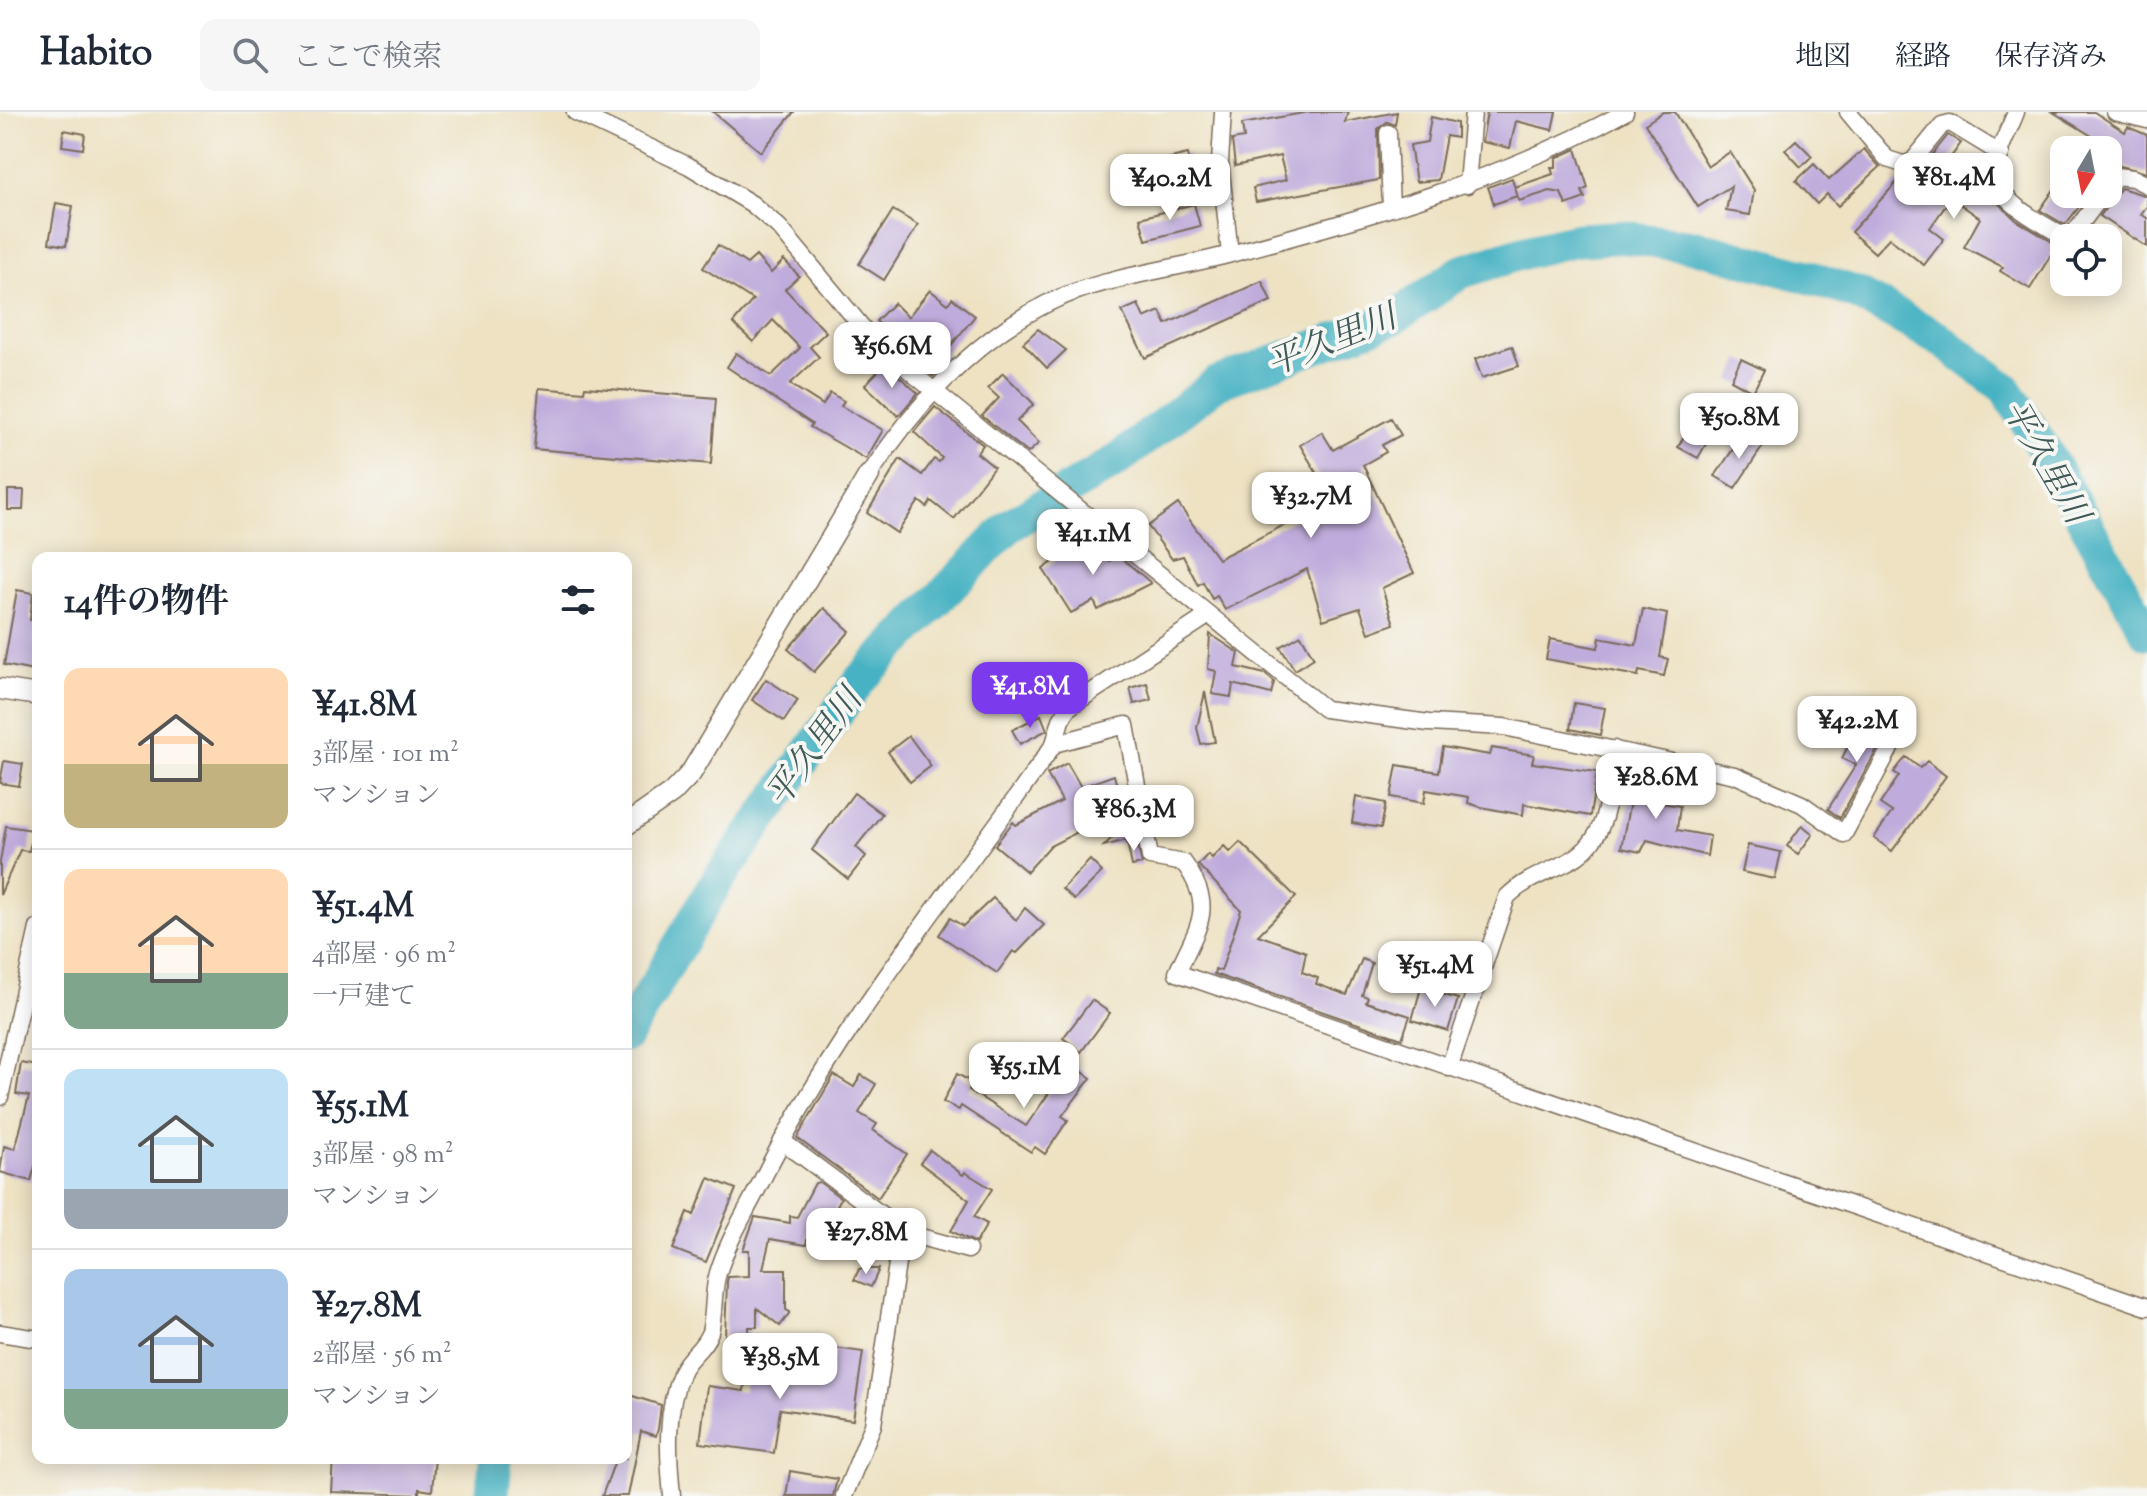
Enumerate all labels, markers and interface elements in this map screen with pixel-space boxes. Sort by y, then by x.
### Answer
search box [200,19,760,91]
text: Habito [40,28,152,82]
icon: search [228,33,272,77]
text: ここで検索 [292,37,442,80]
text: 地図 [1795,38,1851,78]
text: 経路 [1895,38,1951,78]
text: 保存済み [1995,38,2107,78]
north arrow [2050,136,2122,208]
map controls [2050,136,2122,296]
pin: ¥81.4M [1889,153,2019,221]
pin: ¥40.2M [1105,154,1235,222]
text: ¥81.4M [1912,160,1996,197]
text: ¥40.2M [1128,161,1212,198]
button: locate [2050,224,2122,296]
water label: 平久里川 [1260,293,1408,390]
pin: ¥56.6M [827,322,957,390]
text: ¥56.6M [852,329,932,366]
water label: 平久里川 [1989,392,2101,537]
pin: ¥50.8M [1674,393,1804,461]
text: ¥50.8M [1698,400,1780,437]
pin: ¥32.7M [1246,472,1376,540]
text: ¥32.7M [1270,479,1352,516]
pin: ¥41.1M [1028,509,1158,577]
text: ¥41.1M [1055,516,1131,553]
icon: filters [556,578,600,622]
text: 14件の物件 [64,579,229,628]
pin: ¥41.8M [965,662,1095,730]
text: ¥41.8M [990,669,1070,706]
water label: 平久里川 [756,676,878,818]
text: ¥41.8M [312,682,417,731]
pin: ¥42.2M [1792,696,1922,764]
icon: home [128,700,224,796]
text: ¥42.2M [1815,703,1899,740]
text: 3部屋 · 101 m² [312,736,459,773]
pin: ¥28.6M [1591,753,1721,821]
text: ¥28.6M [1614,760,1698,797]
text: マンション [312,778,441,815]
pin: ¥86.3M [1069,785,1199,853]
text: ¥86.3M [1092,792,1176,829]
text: ¥51.4M [312,883,414,932]
icon: home [128,901,224,997]
text: 4部屋 · 96 m² [312,937,456,974]
pin: ¥51.4M [1370,941,1500,1009]
text: ¥51.4M [1396,948,1474,985]
text: 一戸建て [312,979,416,1016]
pin: ¥55.1M [959,1042,1089,1110]
text: ¥55.1M [987,1049,1061,1086]
text: ¥55.1M [312,1083,409,1132]
icon: home [128,1101,224,1197]
text: 3部屋 · 98 m² [312,1137,454,1174]
text: マンション [312,1179,441,1216]
pin: ¥27.8M [801,1208,931,1276]
text: ¥27.8M [824,1215,908,1252]
text: ¥27.8M [312,1283,421,1332]
icon: home [128,1301,224,1397]
pin: ¥38.5M [715,1333,845,1401]
text: 2部屋 · 56 m² [312,1337,451,1374]
text: ¥38.5M [740,1340,820,1377]
text: マンション [312,1379,441,1416]

